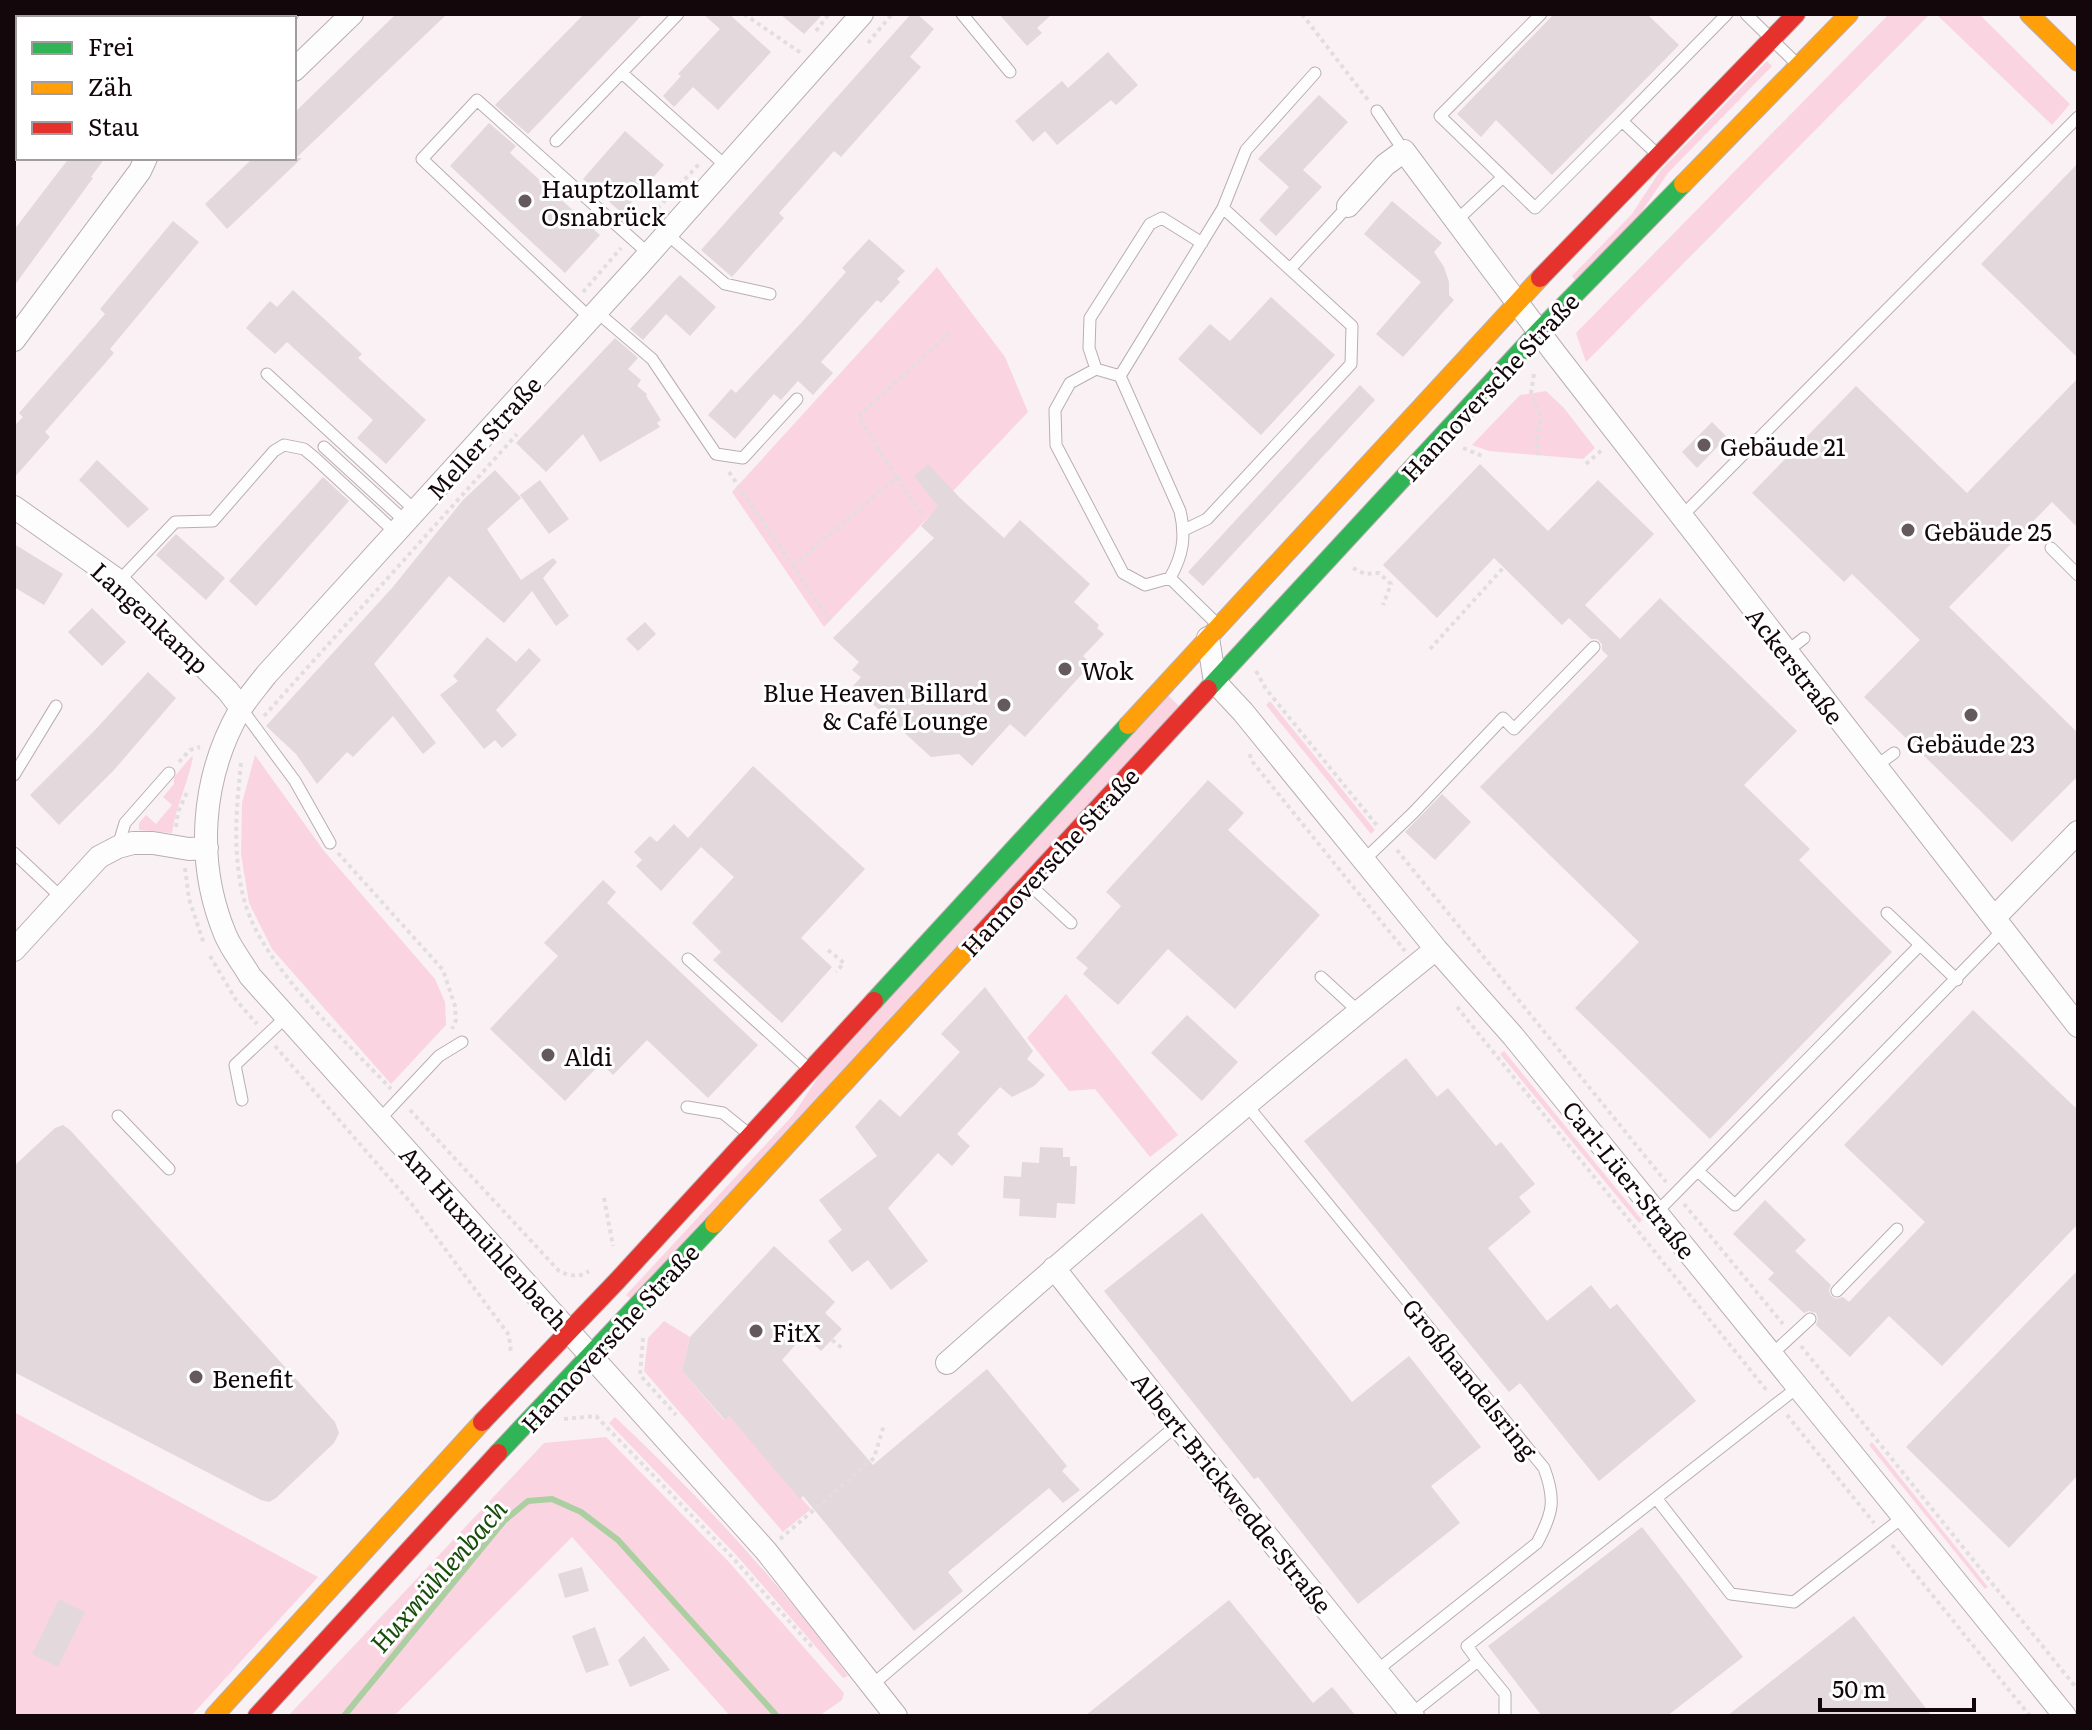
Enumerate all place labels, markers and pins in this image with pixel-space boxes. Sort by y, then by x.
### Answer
place label: Hauptzollamt Osnabrück [541,170,700,233]
marker: Hauptzollamt Osnabrück [516,192,534,210]
place label: Gebäude 21 [1720,428,1846,463]
marker: Gebäude 21 [1695,436,1713,454]
place label: Gebäude 25 [1924,513,2052,548]
marker: Gebäude 25 [1899,521,1917,539]
place label: Wok [1081,652,1134,687]
marker: Wok [1056,660,1074,678]
place label: Blue Heaven Billard & Café Lounge [763,674,988,737]
marker: Blue Heaven Billard & Café Lounge [995,696,1013,714]
marker: Gebäude 23 [1962,706,1980,724]
place label: Gebäude 23 [1907,725,2035,760]
place label: Aldi [564,1038,612,1073]
marker: Aldi [539,1046,557,1064]
place label: FitX [772,1314,821,1349]
marker: FitX [747,1322,765,1340]
place label: Benefit [212,1360,293,1395]
marker: Benefit [187,1368,205,1386]

